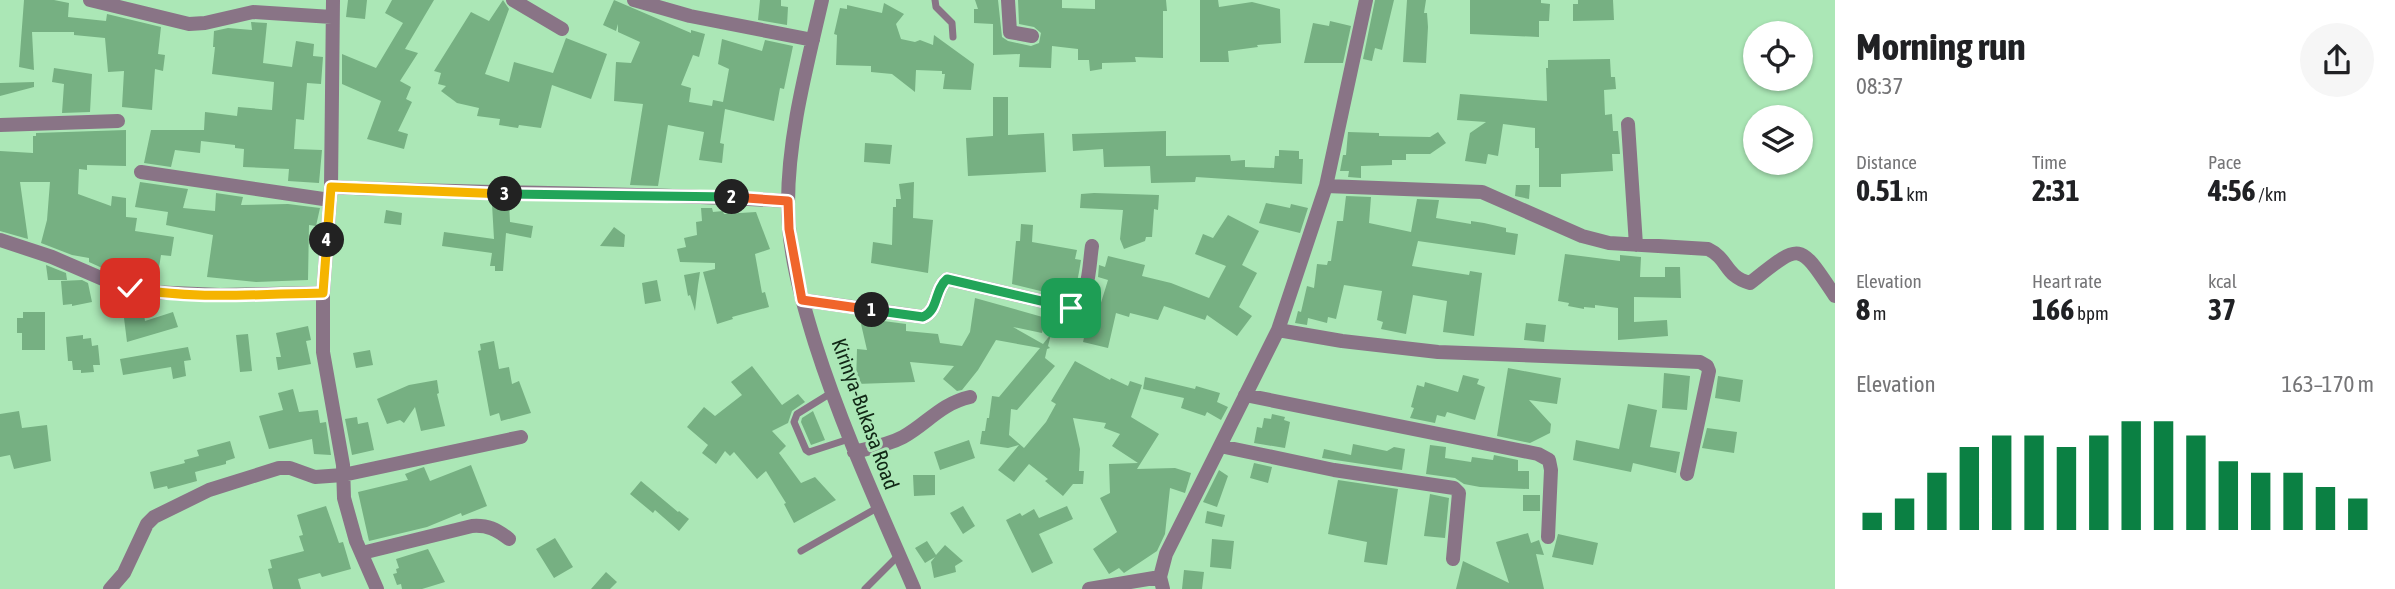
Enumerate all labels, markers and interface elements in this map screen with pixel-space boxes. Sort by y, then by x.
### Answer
map controls [1743,21,1813,175]
button: locate [1743,21,1813,91]
button: share [2300,23,2374,97]
text: Morning run [1856,25,2026,68]
text: 08:37 [1856,73,1903,99]
button: layers [1743,105,1813,175]
text: Distance [1856,151,1917,173]
text: Time [2032,151,2067,173]
text: Pace [2208,151,2241,173]
text: 0.51 [1856,173,1904,207]
text: 2:31 [2032,173,2080,207]
text: 4:56 [2208,173,2256,207]
pin: 3 [488,176,522,212]
pin: 2 [714,180,750,214]
text: 3 [500,182,509,204]
text: km [1904,183,1928,205]
text: /km [2256,183,2287,205]
text: 2 [727,185,736,207]
pin: 4 [310,222,344,258]
text: 4 [322,228,331,250]
pin [100,258,160,318]
icon: check [111,269,149,307]
text: Elevation [1856,270,1922,292]
text: Heart rate [2032,270,2102,292]
text: kcal [2208,270,2237,292]
pin [1041,278,1101,338]
icon: arrive [1052,289,1090,327]
pin: 1 [854,292,890,328]
text: 8 [1856,292,1870,326]
text: 166 [2032,292,2074,326]
text: 37 [2208,292,2236,326]
text: 1 [867,298,876,320]
text: m [1870,302,1886,324]
text: bpm [2074,302,2109,324]
street label: Kirinya-Bukasa Road [827,335,904,492]
text: Elevation [1856,371,1936,397]
text: 163–170 m [2281,371,2374,397]

